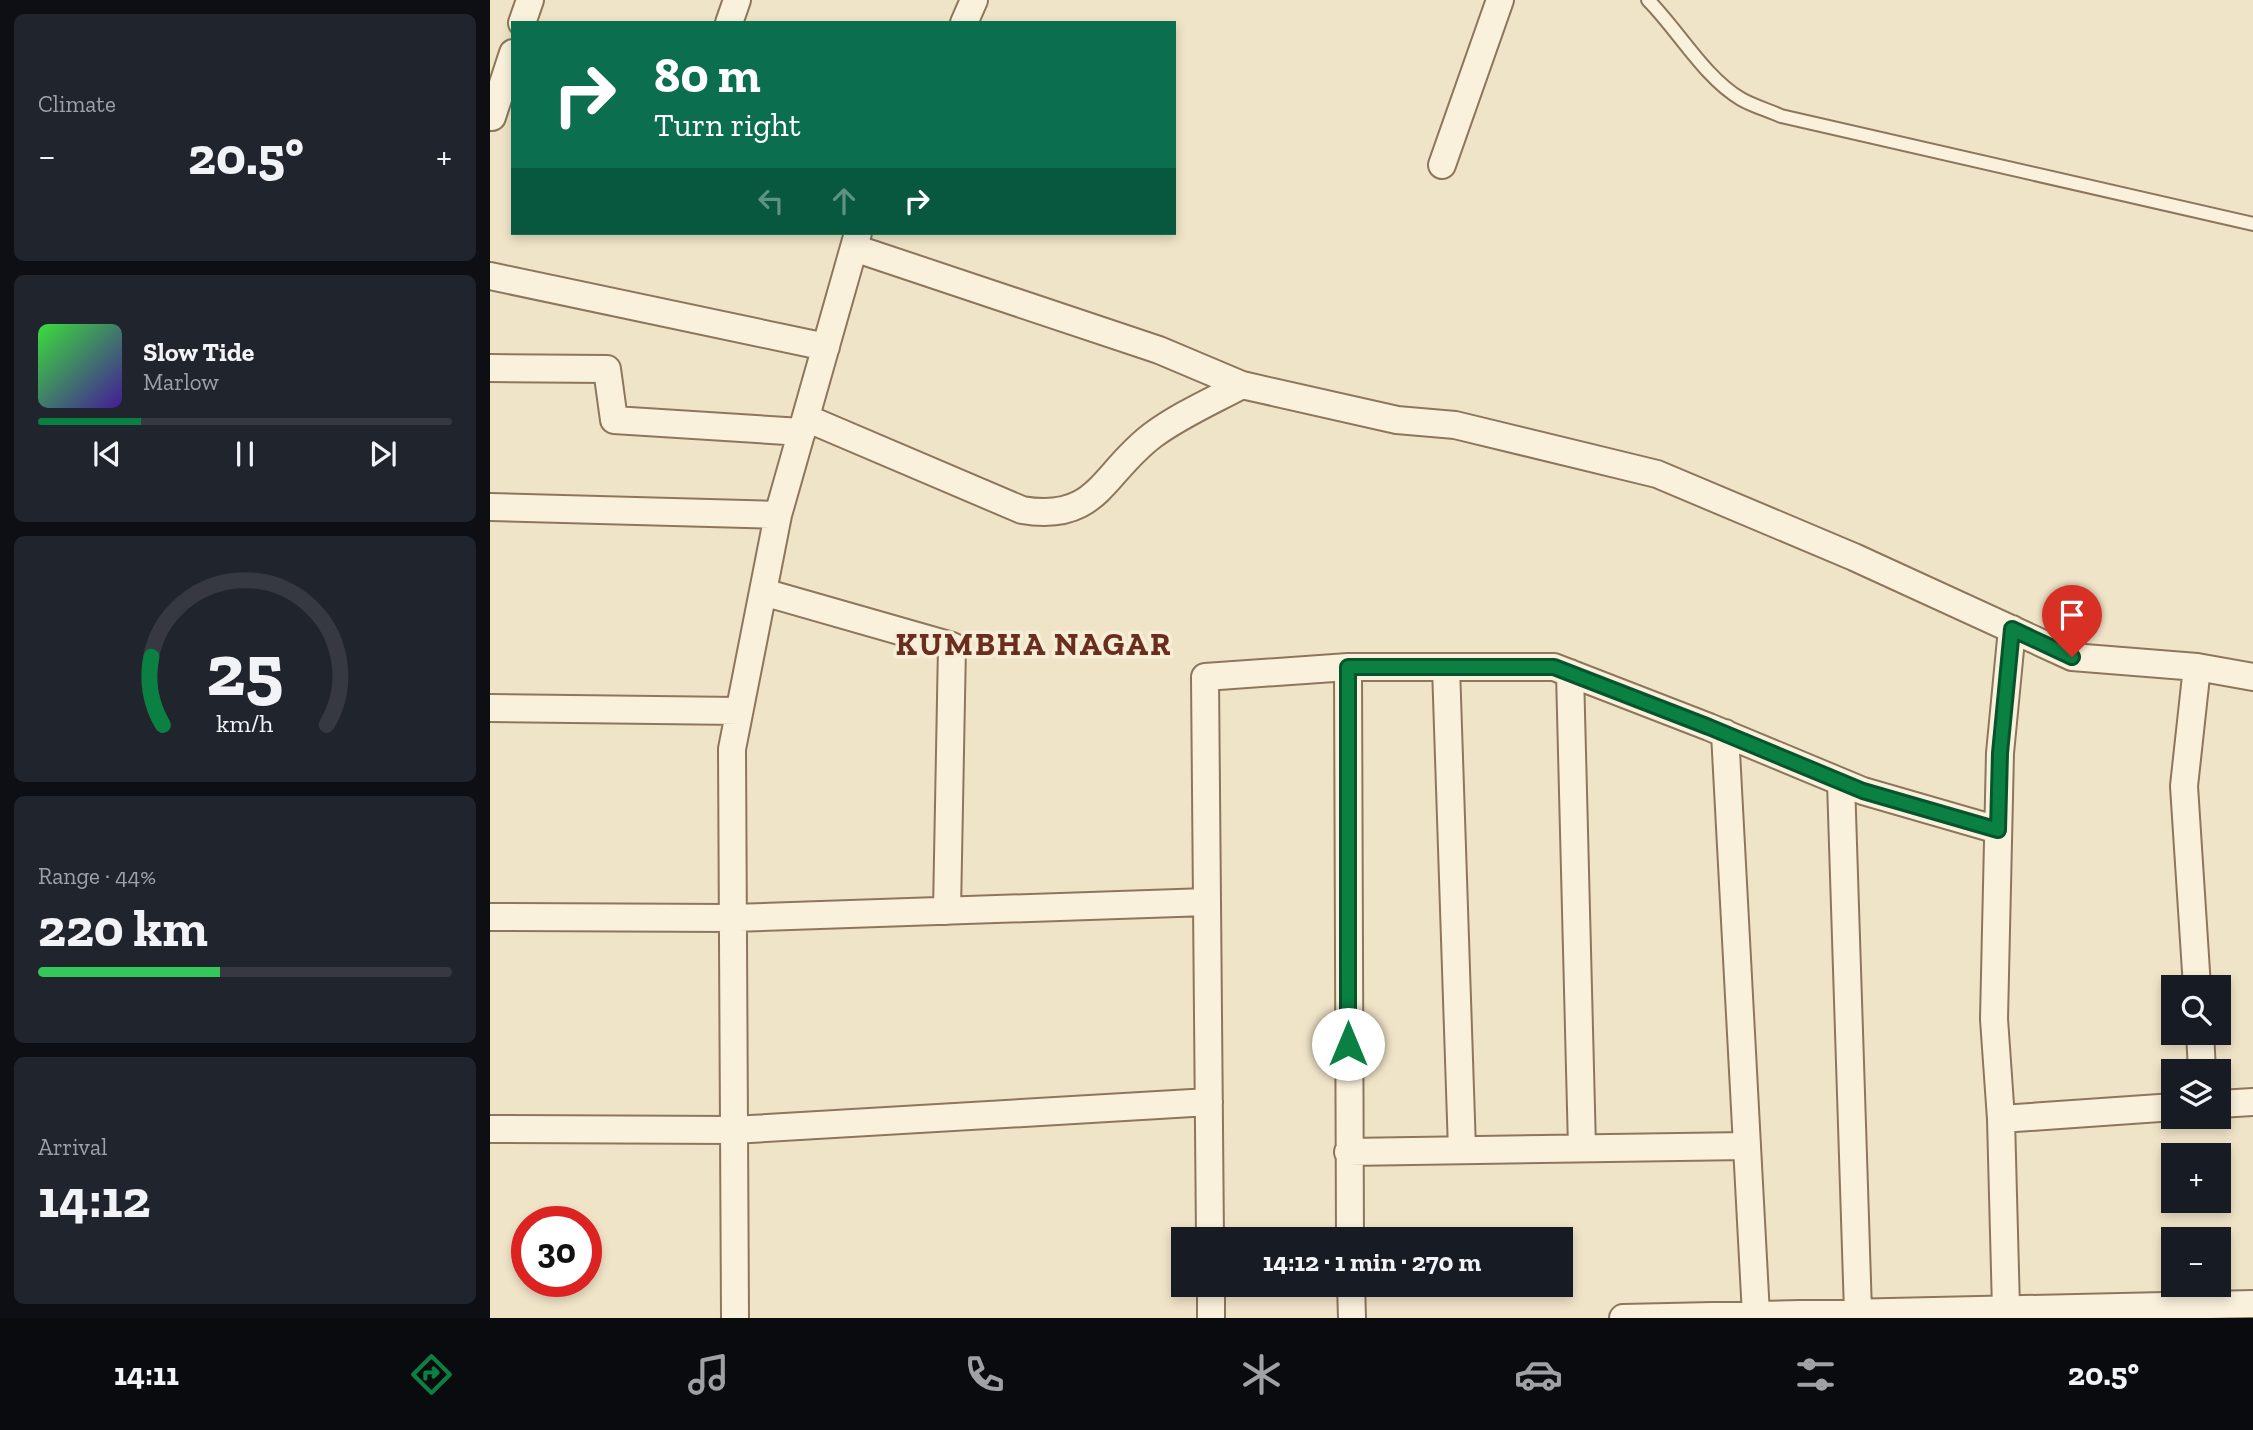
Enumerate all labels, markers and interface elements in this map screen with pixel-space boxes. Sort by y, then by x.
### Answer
text: 80 m [654,46,761,105]
icon: right [539,49,630,140]
text: Climate [38,90,116,118]
text: Turn right [654,106,801,144]
text: 20.5° [188,125,304,187]
text: − [38,133,56,179]
text: + [436,133,452,179]
icon: left [752,182,790,220]
icon: ahead [825,182,863,220]
icon: right [898,182,936,220]
text: Slow Tide [143,336,254,368]
text: Marlow [143,368,219,396]
icon: previous [88,435,126,473]
icon: pause [226,435,264,473]
icon: next [364,435,402,473]
pin [2042,585,2102,657]
icon: arrive [2053,596,2091,634]
district label: KUMBHA NAGAR [896,625,1173,663]
text: 25 [206,626,284,714]
text: km/h [216,708,274,738]
text: Range · 44% [38,862,156,890]
text: 220 km [38,897,208,959]
map controls [2161,975,2231,1297]
button: search [2161,975,2231,1045]
position arrow [1311,1007,1385,1081]
button: layers [2161,1059,2231,1129]
text: Arrival [38,1133,107,1161]
button: + [2161,1143,2231,1213]
text: 14:12 [38,1168,150,1230]
speed limit sign: 30 [511,1206,602,1297]
button: − [2161,1227,2231,1297]
text: 14:12 · 1 min · 270 m [1263,1246,1481,1278]
icon: directions [407,1350,456,1399]
icon: music [684,1350,733,1399]
icon: phone [960,1350,1009,1399]
icon: climate [1237,1350,1286,1399]
icon: car [1514,1350,1563,1399]
icon: filters [1791,1350,1840,1399]
text: 14:11 [114,1355,179,1393]
text: 20.5° [2068,1355,2139,1393]

